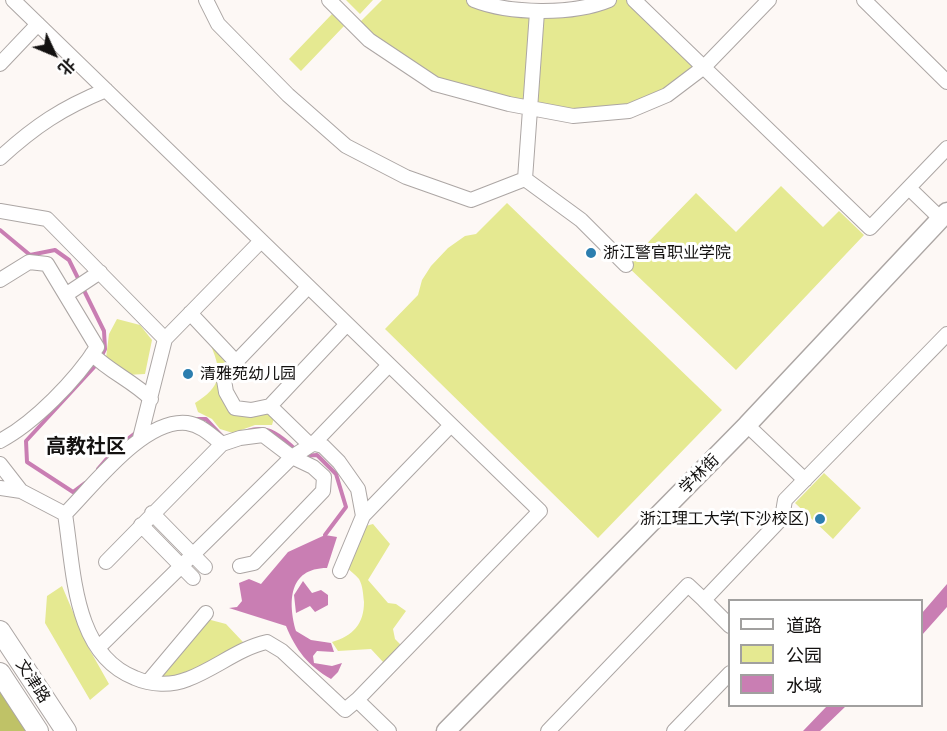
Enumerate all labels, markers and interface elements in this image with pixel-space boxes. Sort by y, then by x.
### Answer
north arrow [24,24,84,84]
text: 北 [55,54,80,79]
place label: 浙江警官职业学院 [603,243,731,263]
marker: 浙江警官职业学院 [584,246,598,260]
place label: 清雅苑幼儿园 [200,364,296,384]
marker: 清雅苑幼儿园 [181,367,195,381]
district label: 高教社区 [46,434,126,458]
street label: 学林街 [675,450,723,498]
place label: 浙江理工大学(下沙校区) [640,509,808,529]
marker: 浙江理工大学(下沙校区) [813,512,827,526]
legend [728,599,923,707]
text: 道路 [786,614,822,636]
text: 公园 [786,644,822,666]
street label: 文津路 [12,656,54,706]
text: 水域 [786,674,822,696]

